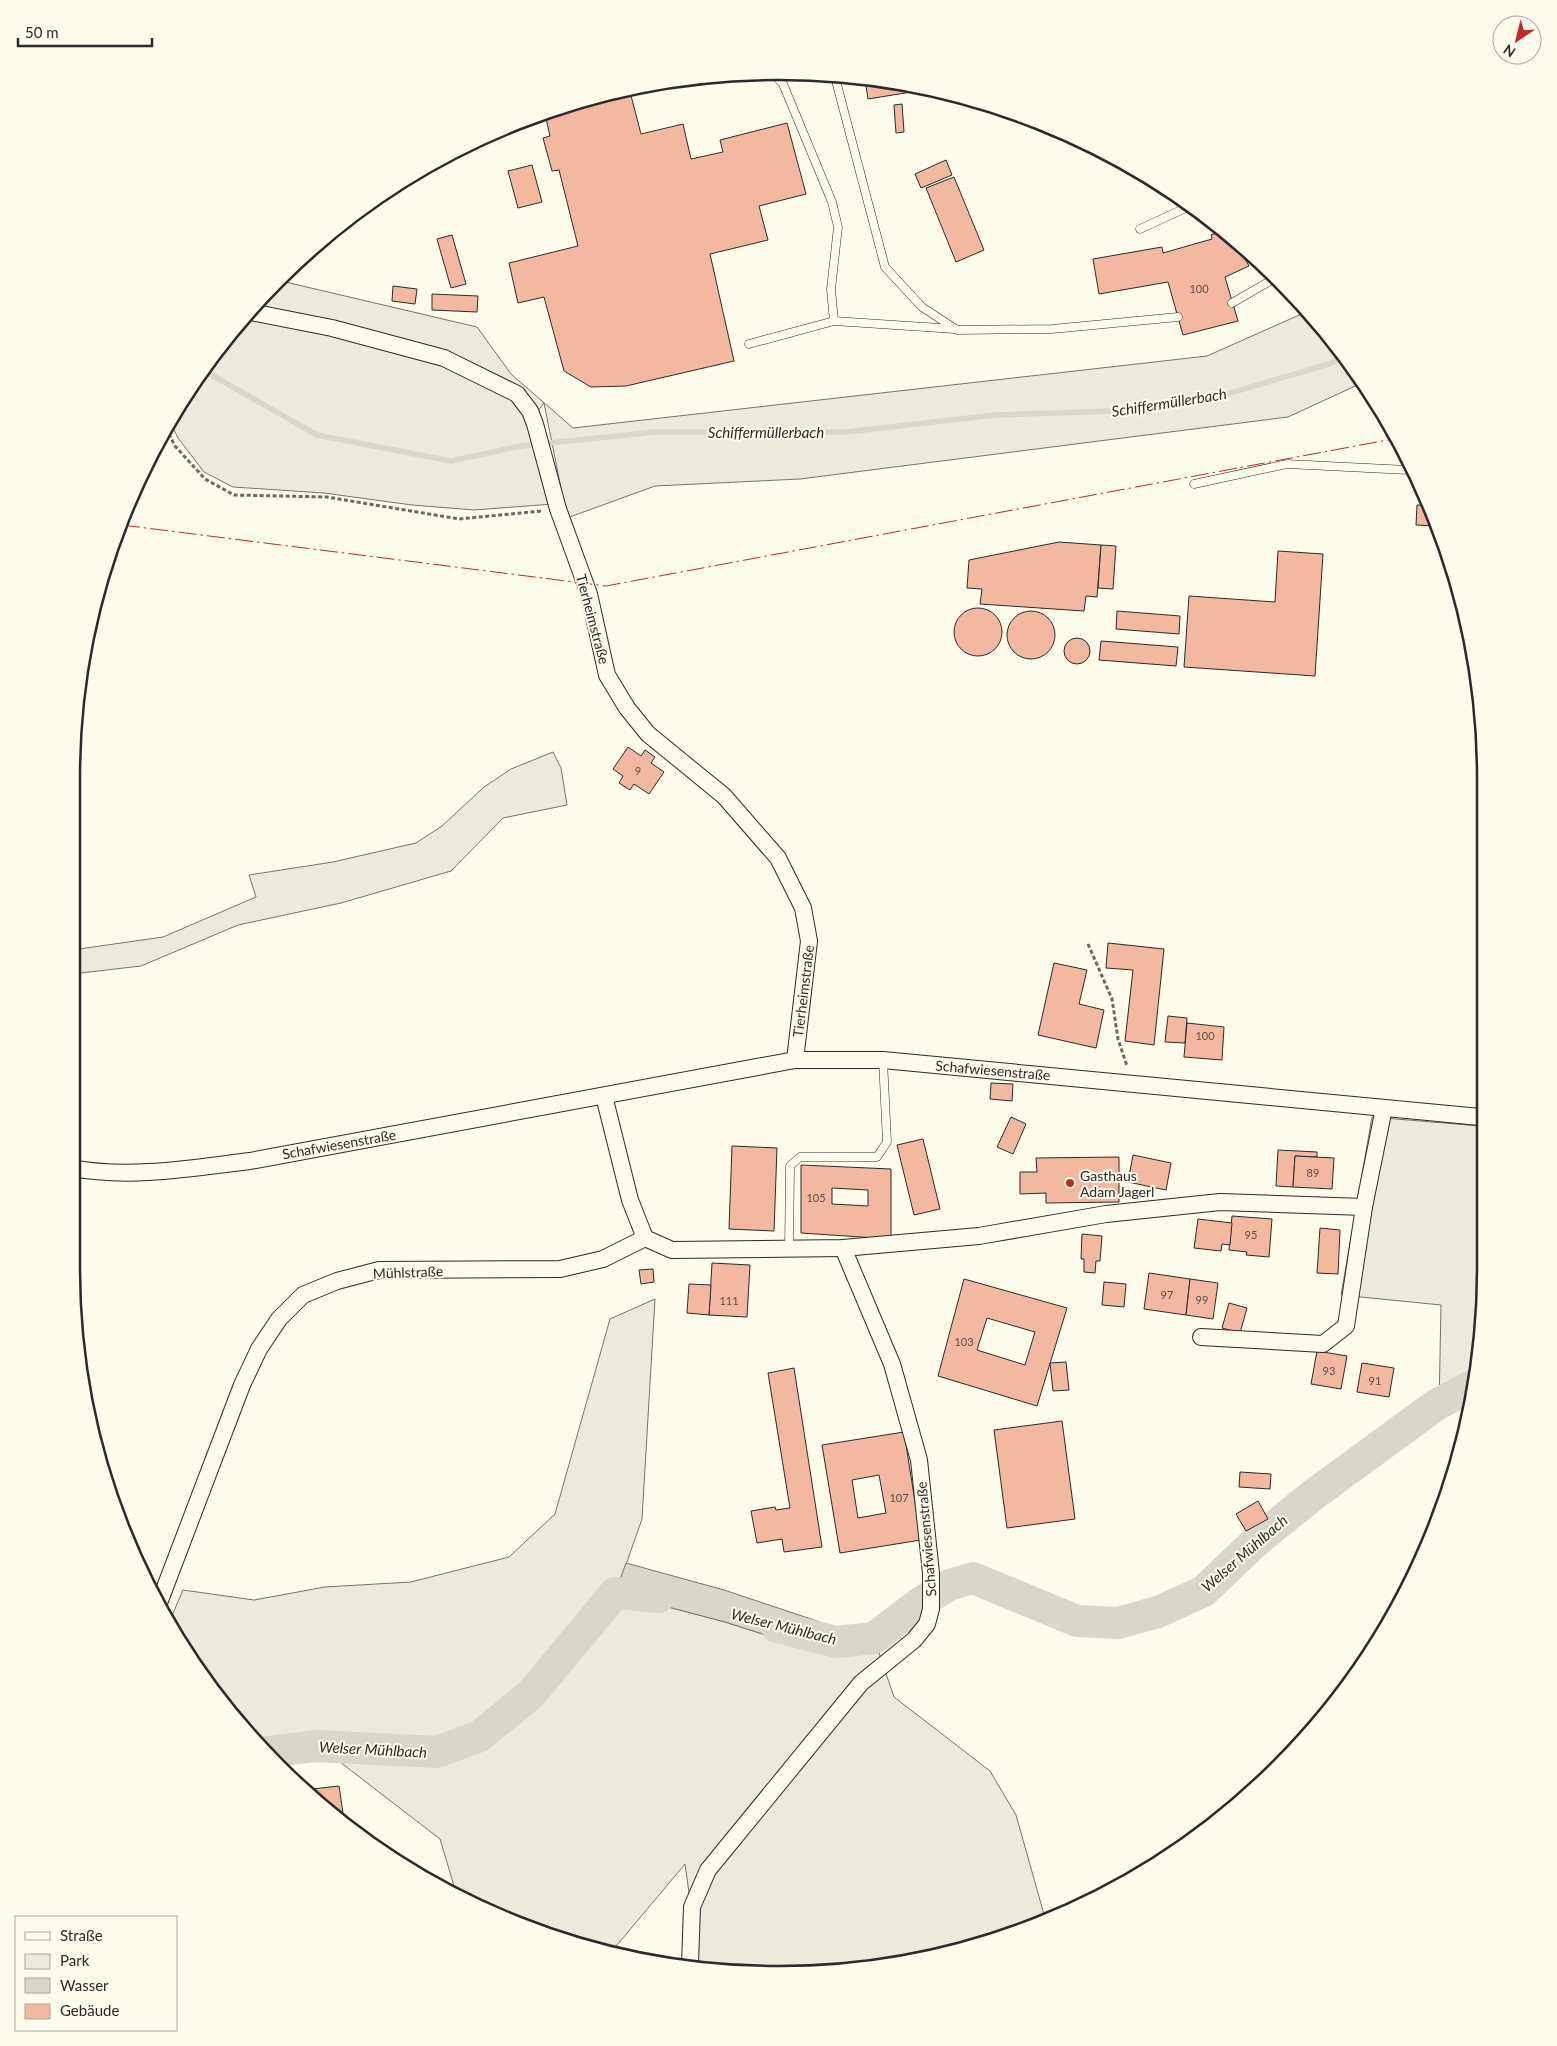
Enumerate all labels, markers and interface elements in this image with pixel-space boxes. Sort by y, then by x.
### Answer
scale bar [18,15,151,47]
north arrow [1492,15,1542,65]
text: 50 m [25,23,59,41]
text: N [1500,41,1519,61]
house number: 100 [1189,282,1209,295]
water label: Schiffermüllerbach [1110,384,1228,420]
water label: Schiffermüllerbach [708,423,824,441]
street label: Tierheimstraße [573,572,613,666]
house number: 9 [635,764,641,777]
street label: Tierheimstraße [789,944,817,1038]
house number: 100 [1195,1029,1215,1042]
street label: Schafwiesenstraße [935,1057,1051,1083]
street label: Schafwiesenstraße [281,1126,397,1162]
house number: 89 [1307,1166,1319,1179]
place label: Gasthaus Adam Jagerl [1080,1167,1154,1200]
marker: Gasthaus Adam Jagerl [1064,1177,1076,1189]
house number: 105 [806,1191,826,1204]
house number: 95 [1245,1228,1257,1241]
street label: Mühlstraße [373,1262,443,1282]
house number: 97 [1161,1288,1173,1301]
house number: 99 [1196,1293,1208,1306]
house number: 111 [719,1294,739,1307]
house number: 103 [954,1335,974,1348]
house number: 93 [1323,1364,1335,1377]
house number: 91 [1369,1374,1381,1387]
street label: Schafwiesenstraße [913,1481,939,1597]
house number: 107 [889,1491,909,1504]
water label: Welser Mühlbach [1197,1511,1291,1595]
water label: Welser Mühlbach [729,1604,839,1648]
water label: Welser Mühlbach [319,1737,427,1761]
legend [15,1916,178,2031]
text: Straße [60,1926,103,1944]
text: Park [60,1951,90,1969]
text: Wasser [60,1976,109,1994]
text: Gebäude [60,2001,119,2019]

